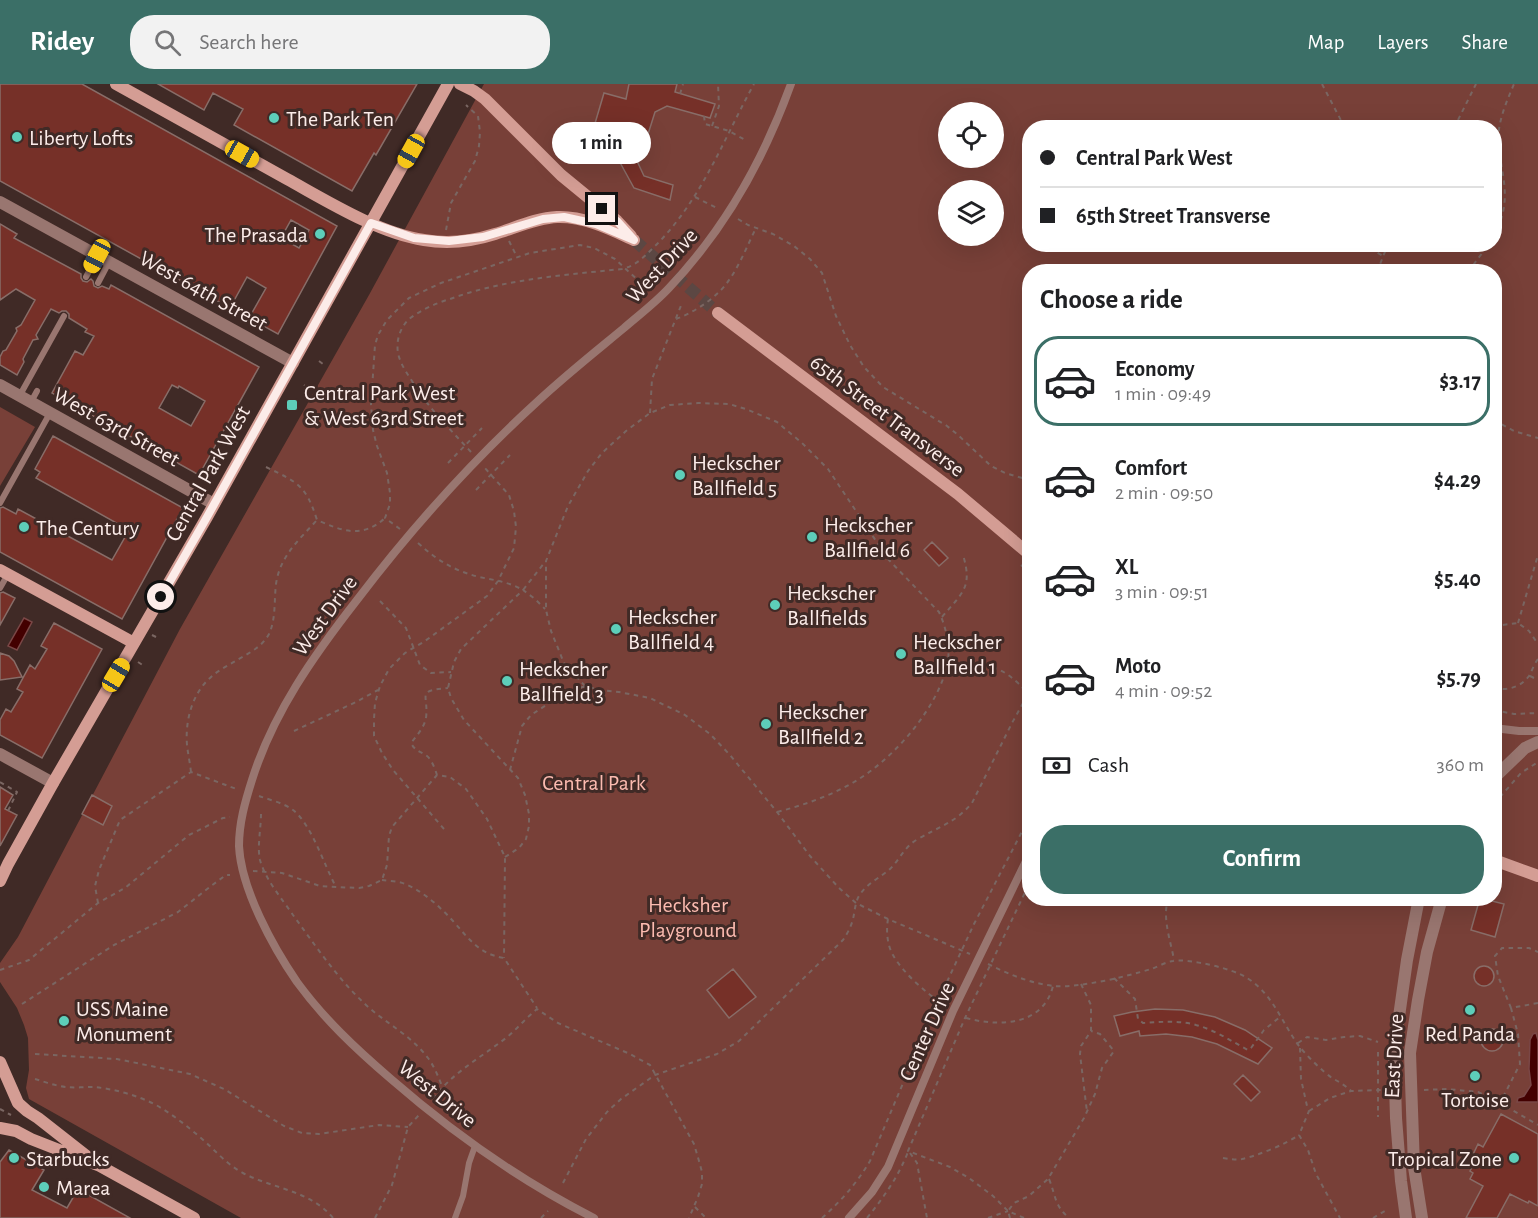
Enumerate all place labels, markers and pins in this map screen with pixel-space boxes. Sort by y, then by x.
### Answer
place label: The Park Ten [286,108,394,130]
marker: The Park Ten [267,111,281,125]
place label: Liberty Lofts [29,127,133,149]
marker: Liberty Lofts [10,130,24,144]
place label: The Prasada [204,224,308,246]
marker: The Prasada [313,227,327,241]
place label: Central Park West & West 63rd Street [304,382,464,429]
marker: Central Park West & West 63rd Street [285,398,299,412]
place label: Heckscher Ballfield 5 [692,452,781,499]
marker: Heckscher Ballfield 5 [673,468,687,482]
place label: Heckscher Ballfield 6 [824,514,913,561]
place label: The Century [36,517,140,539]
marker: The Century [17,520,31,534]
marker: Heckscher Ballfield 6 [805,530,819,544]
place label: Heckscher Ballfields [787,582,876,629]
marker: Heckscher Ballfields [768,598,782,612]
place label: Heckscher Ballfield 4 [628,606,717,653]
marker: Heckscher Ballfield 4 [609,622,623,636]
place label: Heckscher Ballfield 1 [913,631,1002,678]
marker: Heckscher Ballfield 1 [894,647,908,661]
place label: Heckscher Ballfield 3 [519,658,608,705]
marker: Heckscher Ballfield 3 [500,674,514,688]
place label: Heckscher Ballfield 2 [778,701,867,748]
marker: Heckscher Ballfield 2 [759,717,773,731]
place label: USS Maine Monument [76,998,172,1045]
marker: Red Panda [1463,1003,1477,1017]
marker: USS Maine Monument [57,1014,71,1028]
place label: Red Panda [1425,1023,1515,1045]
marker: Tortoise [1468,1069,1482,1083]
place label: Tortoise [1441,1089,1509,1111]
place label: Starbucks [26,1148,110,1170]
place label: Tropical Zone [1388,1148,1502,1170]
marker: Starbucks [7,1151,21,1165]
marker: Tropical Zone [1507,1151,1521,1165]
place label: Marea [56,1177,110,1199]
marker: Marea [37,1180,51,1194]

